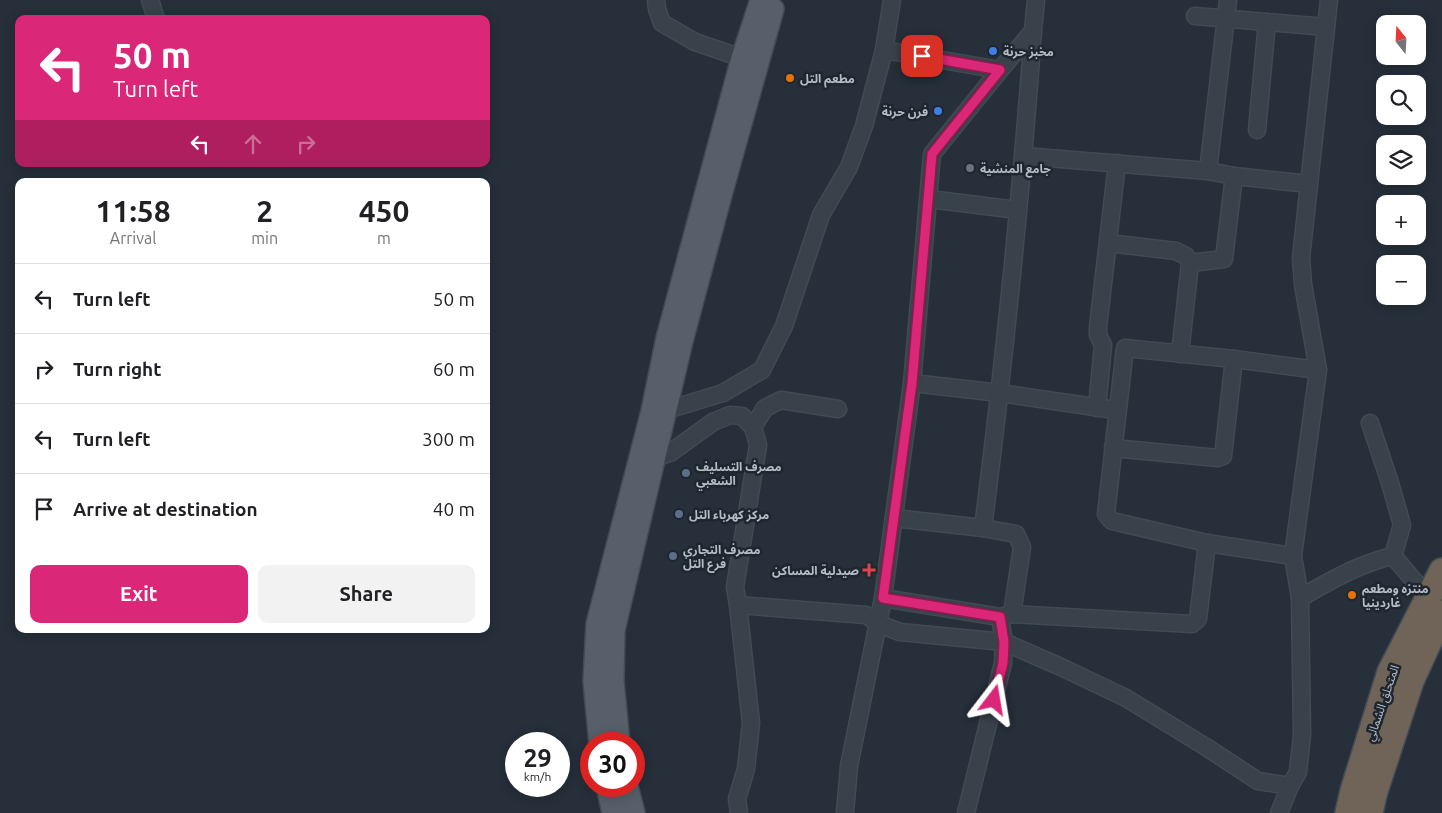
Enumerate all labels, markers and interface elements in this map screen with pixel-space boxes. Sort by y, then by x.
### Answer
north arrow [1376,15,1426,65]
map controls [1376,15,1426,305]
icon: left [30,35,95,100]
text: 50 m [113,35,191,75]
pin [901,35,943,77]
icon: arrive [908,42,936,70]
marker: مخبز حرنة [987,45,999,57]
place label: مخبز حرنة [1003,45,1054,59]
marker: مطعم التل [784,72,796,84]
place label: مطعم التل [800,72,855,88]
button: search [1376,75,1426,125]
text: Turn left [113,76,198,101]
place label: فرن حرنة [882,105,928,119]
marker: فرن حرنة [932,105,944,117]
icon: left [186,130,214,158]
icon: ahead [239,130,267,158]
icon: right [292,130,320,158]
button: layers [1376,135,1426,185]
marker: جامع المنشية [964,162,976,174]
place label: جامع المنشية [980,162,1051,178]
text: 11:58 [96,194,171,228]
text: 2 [256,194,273,228]
text: 450 [359,194,409,228]
button: + [1376,195,1426,245]
text: Arrival [110,229,156,247]
text: min [251,229,278,247]
text: m [377,229,391,247]
button: − [1376,255,1426,305]
icon: left [30,285,58,313]
text: Turn left [73,288,151,310]
text: 50 m [433,288,475,310]
icon: right [30,355,58,383]
text: Turn right [73,358,161,380]
text: 60 m [433,358,475,380]
icon: left [30,425,58,453]
text: Turn left [73,428,151,450]
text: 300 m [422,428,475,450]
place label: مصرف التسليف الشعبي [696,460,782,490]
marker: مصرف التسليف الشعبي [680,467,692,479]
icon: arrive [30,495,58,523]
text: Arrive at destination [73,498,258,520]
text: 40 m [433,498,475,520]
marker: مركز كهرباء التل [673,508,685,520]
place label: مركز كهرباء التل [689,508,769,522]
place label: مصرف التجاري فرع التل [683,543,760,573]
marker: مصرف التجاري فرع التل [667,550,679,562]
place label: صيدلية المساكن [772,564,859,578]
marker: صيدلية المساكن [863,564,875,576]
button: Exit [30,565,248,623]
button: Share [258,565,475,623]
place label: منتزه ومطعم غاردينيا [1362,582,1429,610]
marker: منتزه ومطعم غاردينيا [1346,589,1358,601]
street label: المتحلق الشمالي [1363,663,1405,744]
position arrow [967,673,1019,725]
speed limit sign: 30 [580,732,645,797]
text: 29 [523,744,552,772]
text: km/h [524,770,551,783]

